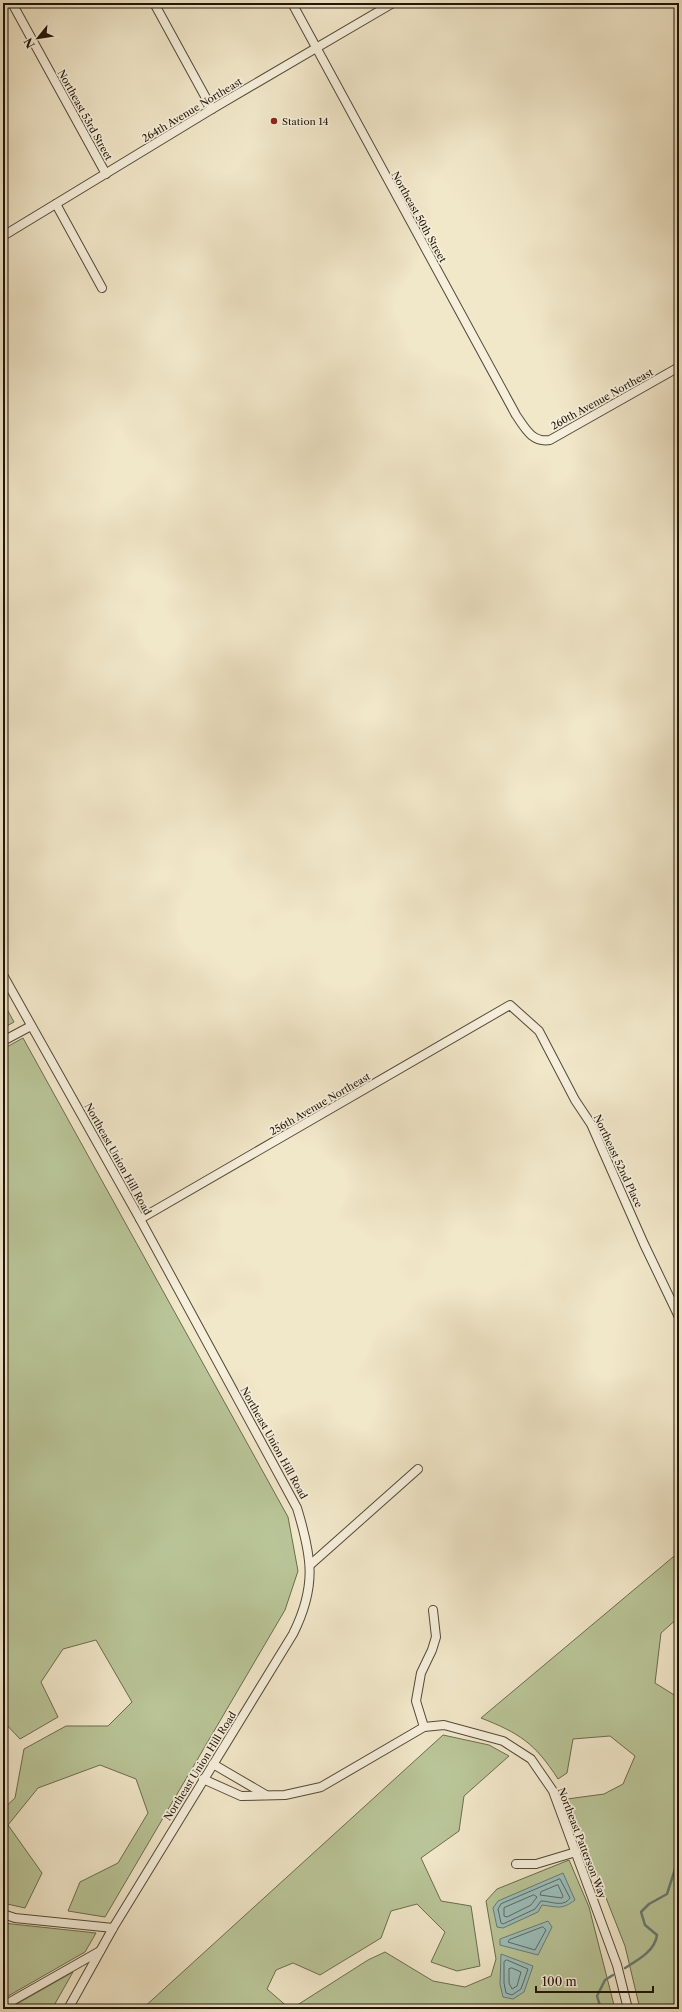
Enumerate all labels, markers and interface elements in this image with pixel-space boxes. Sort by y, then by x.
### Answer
north arrow [18,18,58,58]
text: N [21,35,38,51]
street label: Northeast 53rd Street [55,67,116,163]
street label: 264th Avenue Northeast [140,75,245,145]
place label: Station 14 [282,115,329,128]
marker: Station 14 [269,116,279,126]
street label: Northeast 50th Street [389,169,450,265]
street label: 260th Avenue Northeast [549,365,656,433]
street label: 256th Avenue Northeast [267,1070,373,1138]
street label: Northeast Union Hill Road [82,1101,154,1217]
street label: Northeast 52nd Place [591,1112,645,1210]
street label: Northeast Union Hill Road [238,1385,310,1501]
street label: Northeast Union Hill Road [161,1709,239,1823]
street label: Northeast Patterson Way [555,1786,609,1901]
scale bar [536,1968,653,1994]
text: 100 m [542,1974,577,1989]

